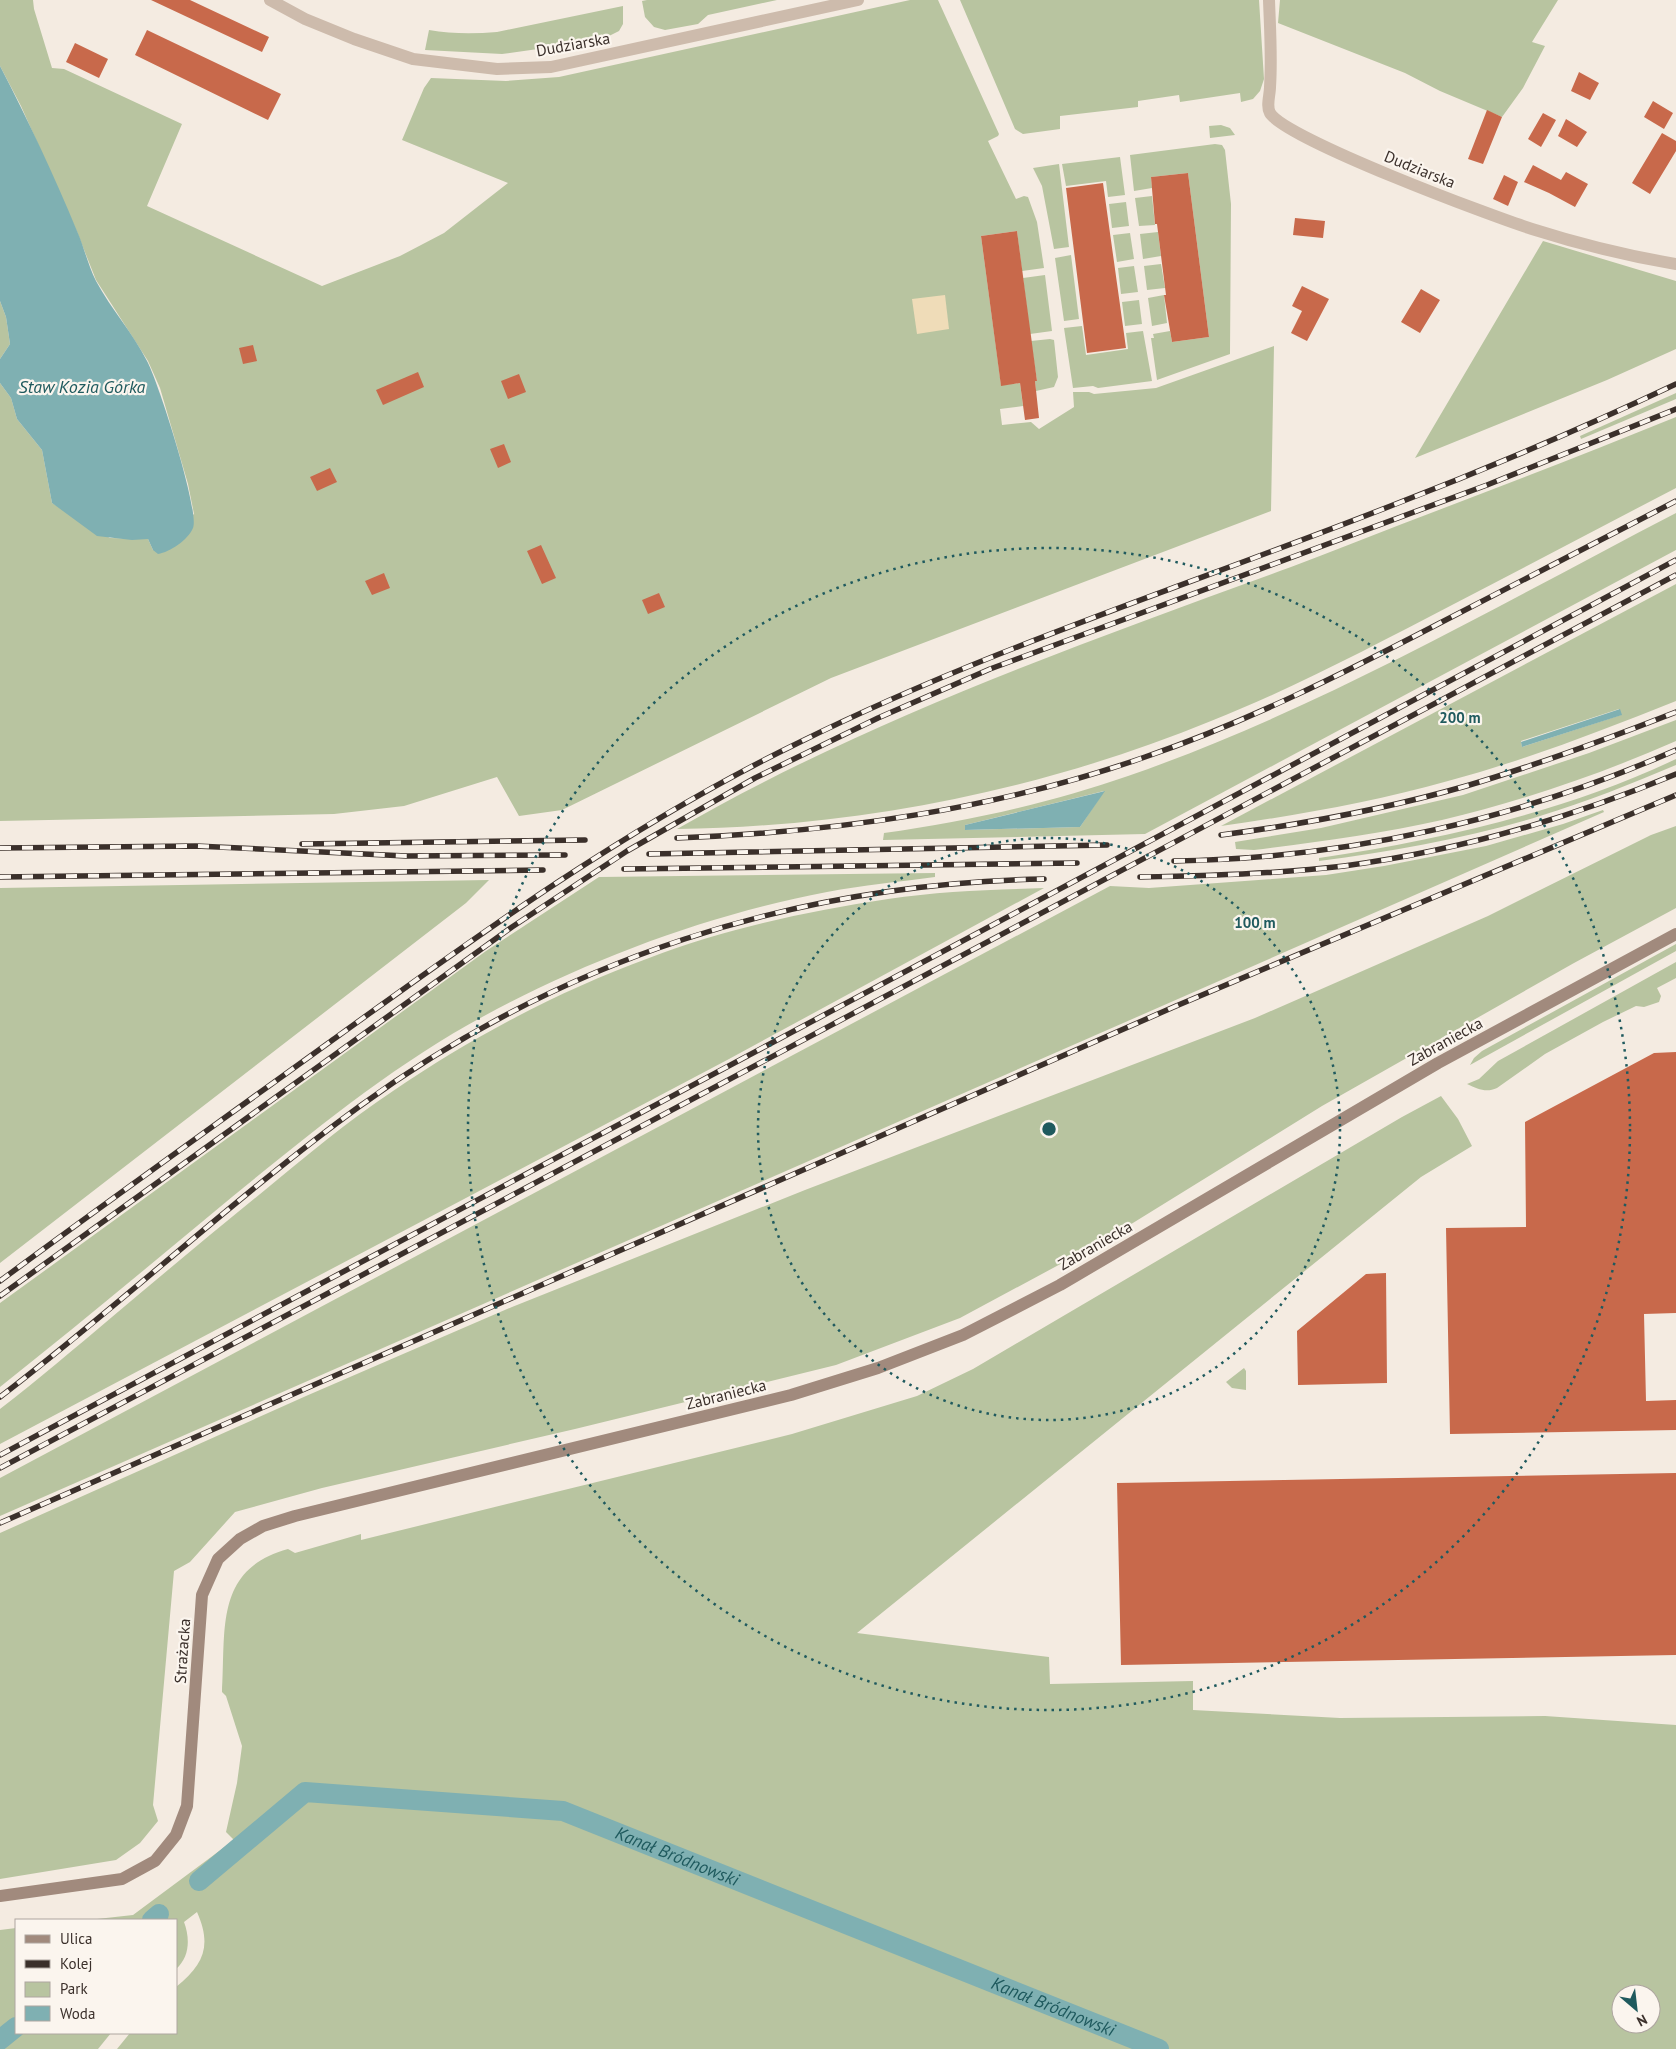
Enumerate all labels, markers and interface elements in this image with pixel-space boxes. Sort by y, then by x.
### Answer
street label: Dudziarska [534,28,612,60]
street label: Dudziarska [1382,146,1458,192]
water label: Staw Kozia Górka [19,375,146,398]
text: 200 m [1439,708,1481,727]
text: 100 m [1234,913,1276,932]
street label: Zabraniecka [1404,1012,1486,1070]
centre of rings [1040,1120,1058,1138]
street label: Zabraniecka [1054,1216,1136,1274]
street label: Zabraniecka [684,1374,768,1414]
street label: Strażacka [170,1618,194,1684]
water label: Kanał Bródnowski [612,1821,744,1892]
legend [15,1919,178,2034]
text: Ulica [60,1929,92,1948]
text: Kolej [60,1954,92,1973]
water label: Kanał Bródnowski [988,1971,1120,2042]
text: Park [60,1979,88,1998]
north arrow [1611,1984,1661,2034]
text: Woda [60,2004,95,2023]
text: N [1634,2010,1650,2031]

